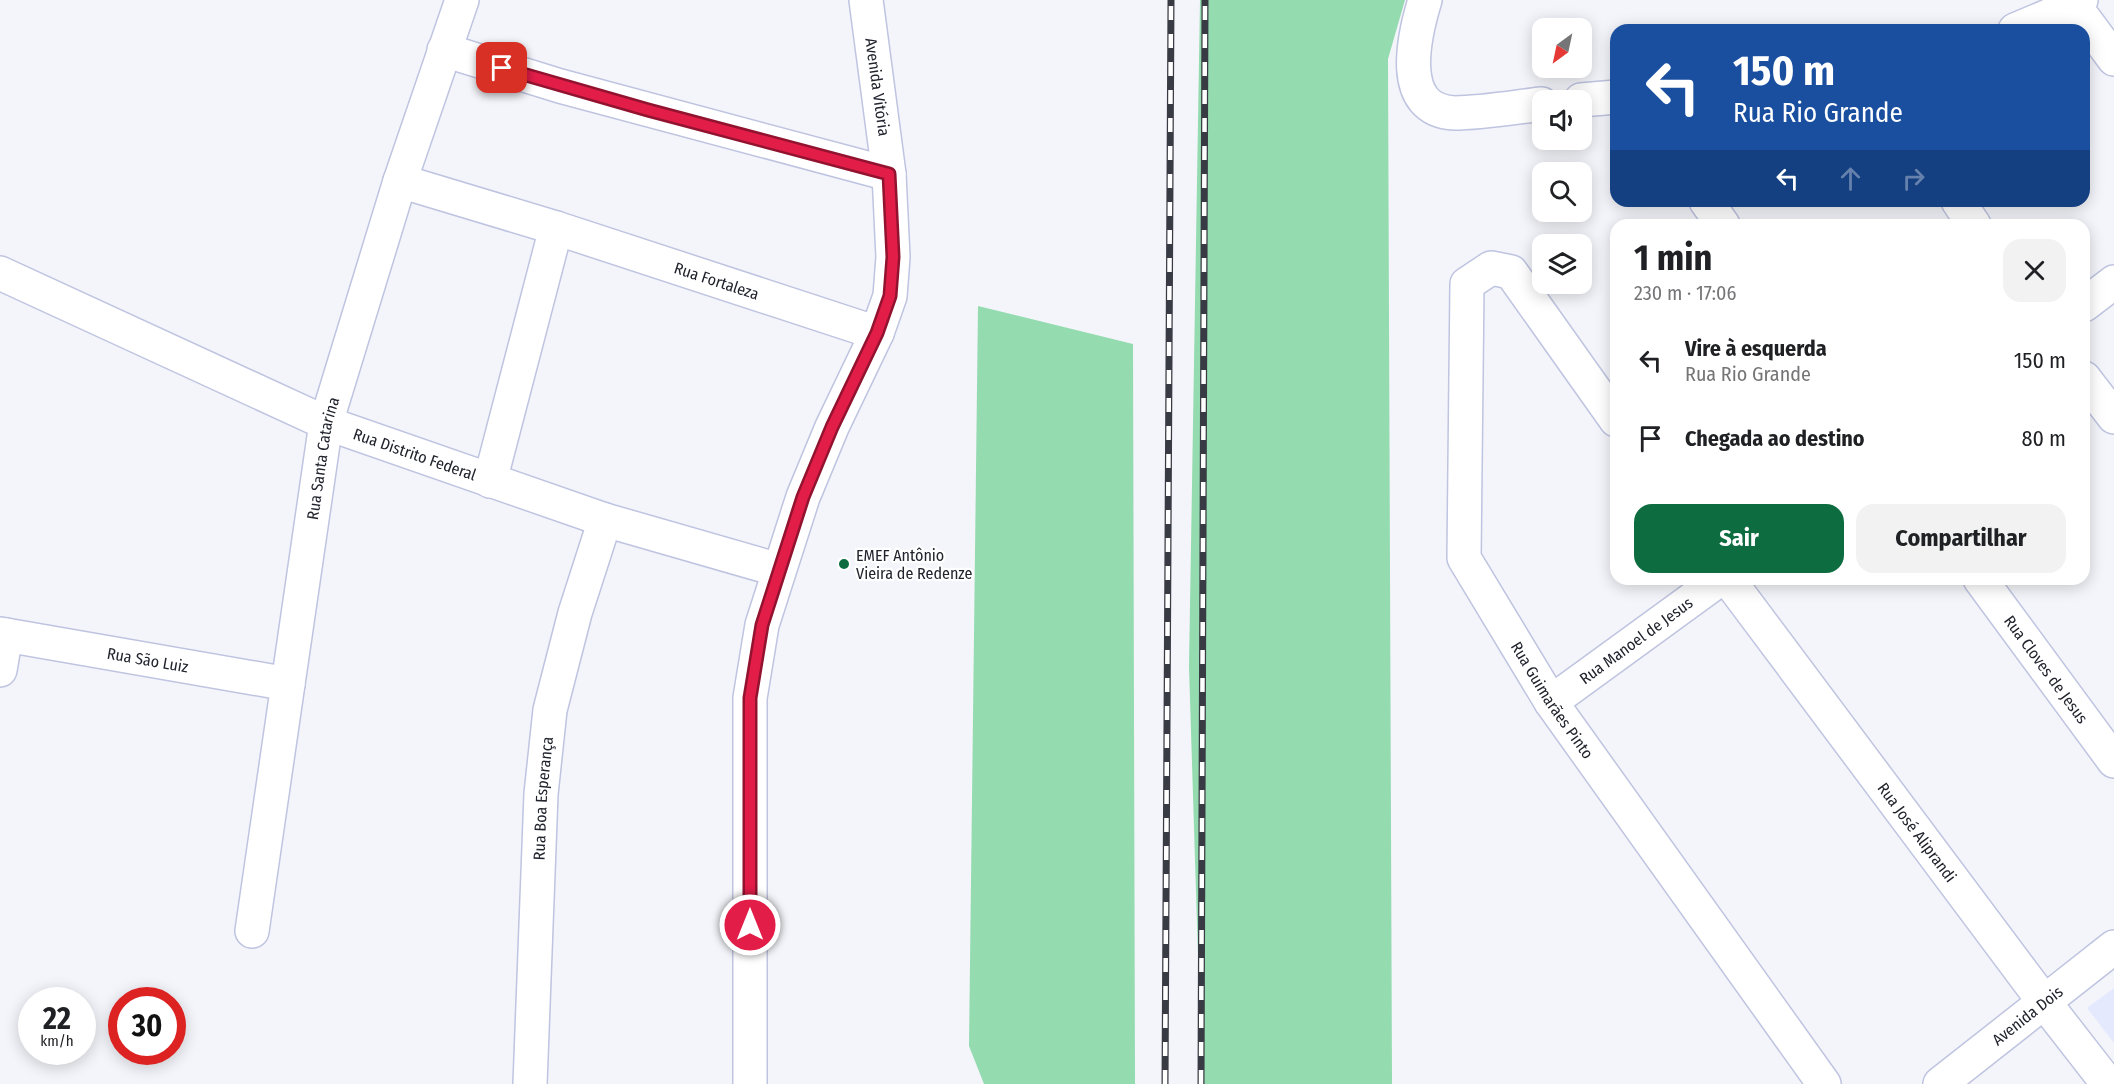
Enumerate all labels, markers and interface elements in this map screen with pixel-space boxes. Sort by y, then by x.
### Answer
north arrow [1532,18,1592,78]
map controls [1532,18,1592,294]
street label: Avenida Vitória [861,37,894,138]
pin [476,42,527,93]
text: 150 m [1733,46,1835,96]
icon: left [1634,48,1712,126]
icon: arrive [485,51,518,84]
button: sound [1532,90,1592,150]
text: Rua Rio Grande [1733,97,1903,129]
button: search [1532,162,1592,222]
icon: left [1771,162,1804,195]
icon: ahead [1834,162,1867,195]
icon: right [1897,162,1930,195]
button: layers [1532,234,1592,294]
text: 1 min [1634,236,1712,280]
button: close [2003,239,2066,302]
street label: Rua Fortaleza [672,258,761,304]
text: 230 m · 17:06 [1634,281,1736,305]
text: Vire à esquerda [1685,335,1827,362]
icon: left [1634,344,1667,377]
text: 150 m [2014,347,2066,374]
text: Rua Rio Grande [1685,362,1811,386]
street label: Rua Santa Catarina [303,395,343,521]
icon: arrive [1634,422,1667,455]
street label: Rua Distrito Federal [351,424,479,485]
text: Chegada ao destino [1685,425,1865,452]
text: 80 m [2021,425,2066,452]
button: Sair [1634,504,1844,573]
button: Compartilhar [1856,504,2066,573]
place label: EMEF Antônio Vieira de Redenze [856,546,973,583]
marker: EMEF Antônio Vieira de Redenze [837,557,851,571]
street label: Rua Manoel de Jesus [1576,593,1697,688]
street label: Rua Cloves de Jesus [2000,612,2092,727]
street label: Rua Guimarães Pinto [1507,638,1597,762]
street label: Rua São Luiz [106,644,190,677]
street label: Rua Boa Esperança [529,735,557,861]
street label: Rua José Aliprandi [1874,779,1960,886]
position arrow [718,893,782,957]
street label: Avenida Dois [1988,982,2067,1049]
speed limit sign: 30 [108,987,186,1065]
text: 22 [43,1001,71,1037]
text: km/h [40,1032,74,1050]

